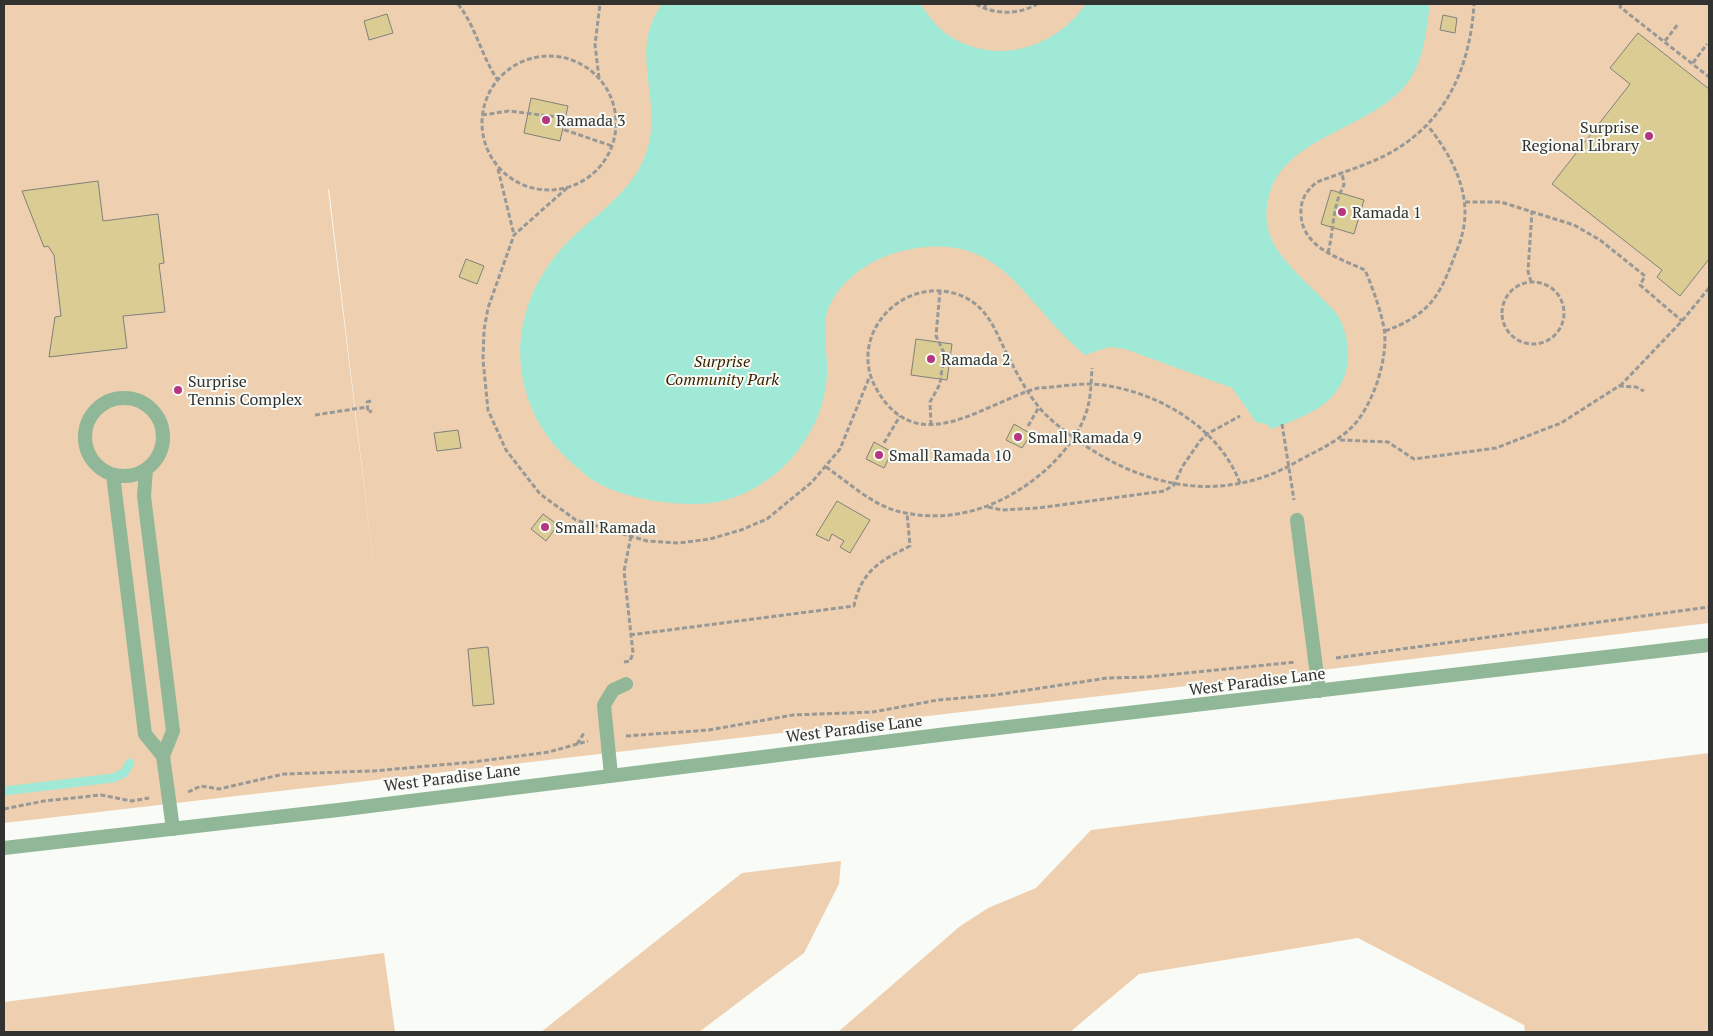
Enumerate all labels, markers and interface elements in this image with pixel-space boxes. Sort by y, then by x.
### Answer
place label: Ramada 3 [556,109,626,131]
marker: Ramada 3 [540,114,552,126]
place label: Surprise Regional Library [1522,116,1640,156]
marker: Surprise Regional Library [1643,130,1655,142]
place label: Ramada 1 [1352,201,1422,223]
marker: Ramada 1 [1336,206,1348,218]
place label: Ramada 2 [941,348,1011,370]
park label: Surprise Community Park [665,350,779,390]
marker: Ramada 2 [925,353,937,365]
place label: Surprise Tennis Complex [188,370,303,410]
marker: Surprise Tennis Complex [172,384,184,396]
place label: Small Ramada 9 [1028,426,1142,448]
marker: Small Ramada 9 [1012,431,1024,443]
place label: Small Ramada 10 [889,444,1011,466]
marker: Small Ramada 10 [873,449,885,461]
place label: Small Ramada [555,516,656,538]
marker: Small Ramada [539,521,551,533]
street label: West Paradise Lane [1187,662,1327,700]
street label: West Paradise Lane [784,709,924,747]
street label: West Paradise Lane [382,758,522,796]

